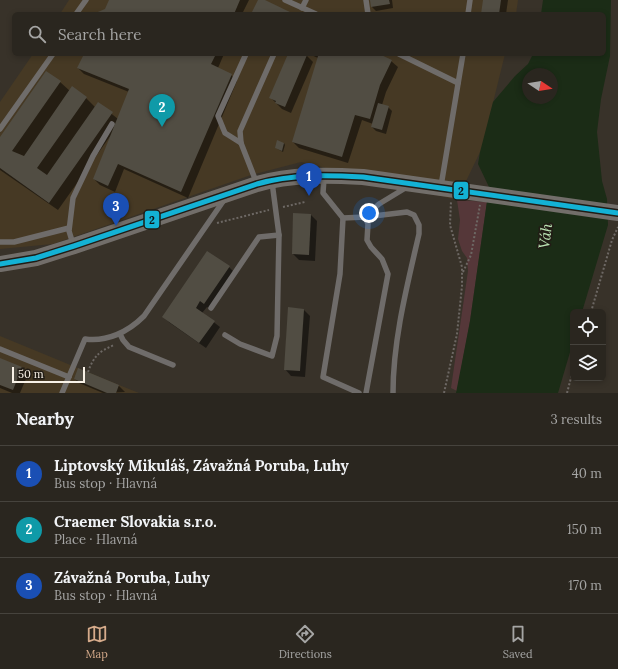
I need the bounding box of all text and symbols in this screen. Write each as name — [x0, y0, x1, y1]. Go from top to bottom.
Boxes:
search box — [12, 12, 606, 56]
icon: search — [26, 23, 48, 45]
text: Search here — [58, 25, 141, 44]
north arrow — [522, 68, 558, 104]
pin: 2 — [149, 94, 175, 127]
pin: 1 — [296, 163, 322, 196]
line badge: 2 — [453, 181, 469, 200]
text: 2 — [458, 184, 464, 198]
pin: 3 — [103, 193, 129, 226]
your location — [359, 203, 379, 223]
line badge: 2 — [144, 210, 160, 229]
text: 2 — [149, 213, 155, 227]
water label: Váh — [534, 222, 556, 250]
map controls — [570, 309, 606, 381]
button: locate — [570, 309, 606, 345]
button: layers — [570, 345, 606, 381]
scale bar — [12, 365, 85, 384]
text: 50 m — [18, 367, 44, 381]
text: Nearby — [16, 408, 74, 430]
text: 3 results — [550, 411, 602, 428]
text: Liptovský Mikuláš, Závažná Poruba, Luhy — [54, 456, 349, 475]
text: 1 — [26, 465, 32, 482]
text: 40 m — [572, 465, 602, 482]
text: Bus stop · Hlavná — [54, 475, 157, 492]
text: Craemer Slovakia s.r.o. — [54, 512, 217, 531]
text: 2 — [26, 521, 32, 538]
text: 150 m — [567, 521, 602, 538]
text: Place · Hlavná — [54, 531, 137, 548]
text: Závažná Poruba, Luhy — [54, 568, 210, 587]
text: 3 — [25, 577, 33, 594]
text: 170 m — [568, 577, 602, 594]
text: Bus stop · Hlavná — [54, 587, 157, 604]
tab: Map — [85, 623, 108, 661]
tab: Directions — [279, 623, 332, 661]
tab: Saved — [503, 623, 533, 661]

